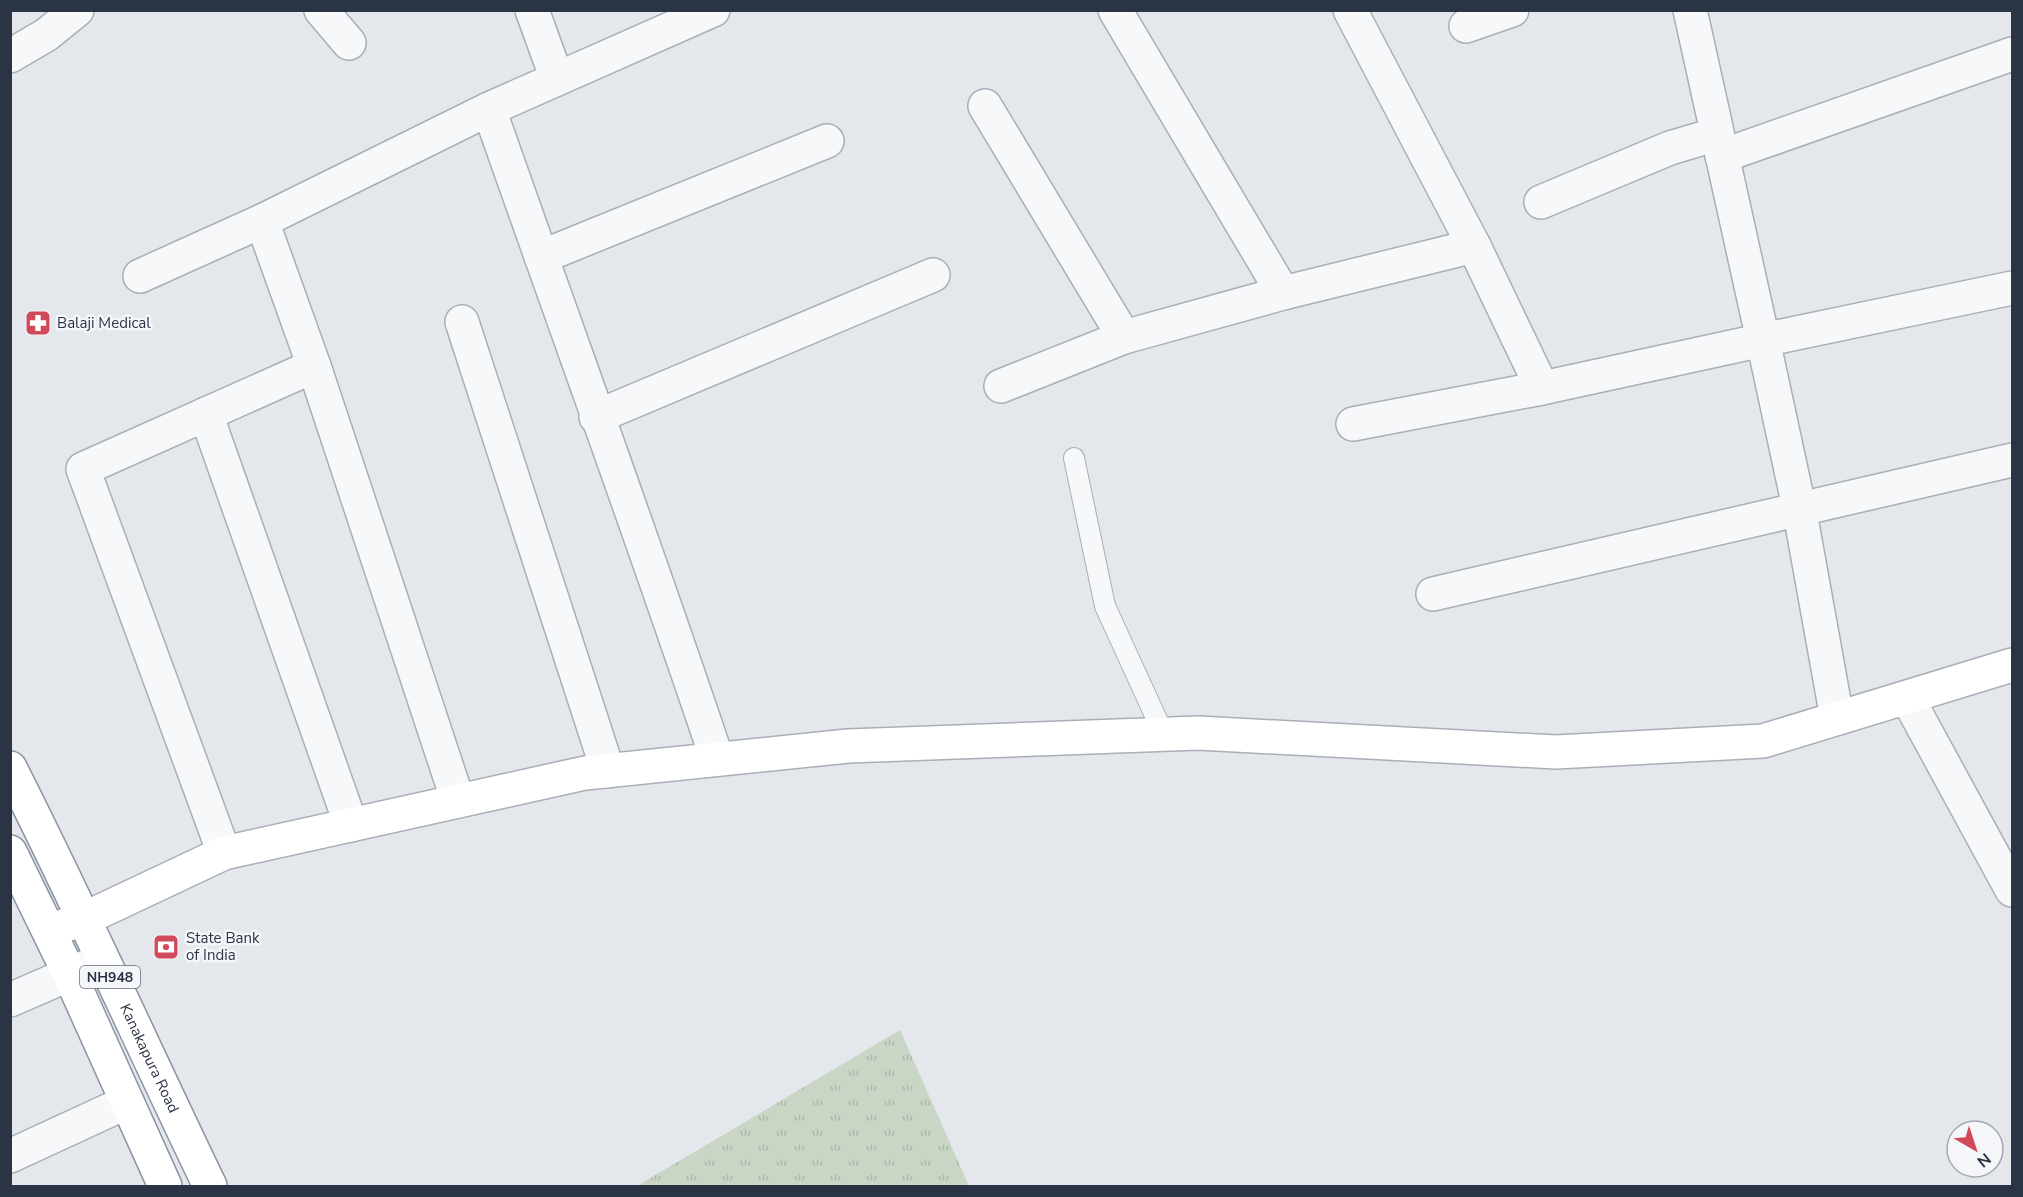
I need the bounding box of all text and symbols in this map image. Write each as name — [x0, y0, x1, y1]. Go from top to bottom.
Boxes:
pharmacy icon: Balaji Medical — [23, 308, 53, 338]
place label: Balaji Medical — [57, 313, 151, 333]
place label: State Bank of India — [186, 928, 260, 965]
bank icon: State Bank of India — [151, 932, 181, 962]
road number: NH948 — [80, 966, 140, 988]
street label: Kanakapura Road — [115, 1000, 184, 1116]
north arrow — [1945, 1119, 2005, 1179]
text: N — [1972, 1148, 1995, 1172]

